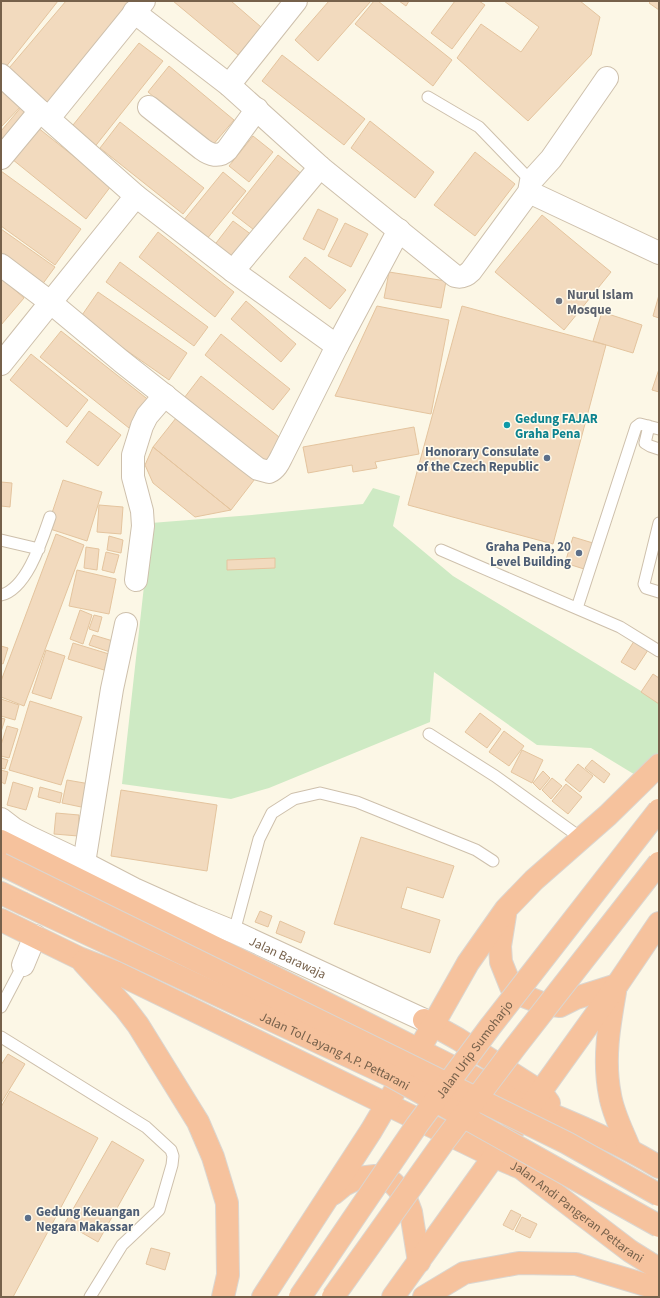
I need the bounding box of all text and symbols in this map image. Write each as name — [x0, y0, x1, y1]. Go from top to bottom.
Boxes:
place label: Nurul Islam Mosque — [567, 286, 633, 319]
marker: Nurul Islam Mosque — [554, 296, 564, 306]
place label: Gedung FAJAR Graha Pena — [515, 410, 598, 443]
marker: Gedung FAJAR Graha Pena — [502, 420, 512, 430]
place label: Honorary Consulate of the Czech Republic — [417, 443, 539, 476]
marker: Honorary Consulate of the Czech Republic — [542, 453, 552, 463]
place label: Graha Pena, 20 Level Building — [485, 538, 571, 571]
marker: Graha Pena, 20 Level Building — [574, 548, 584, 558]
street label: Jalan Barawaja — [246, 932, 329, 984]
street label: Jalan Urip Sumoharjo — [432, 997, 518, 1102]
street label: Jalan Tol Layang A.P. Pettarani — [257, 1008, 413, 1095]
street label: Jalan Andi Pangeran Pettarani — [507, 1156, 647, 1267]
place label: Gedung Keuangan Negara Makassar — [36, 1203, 140, 1236]
marker: Gedung Keuangan Negara Makassar — [23, 1213, 33, 1223]

